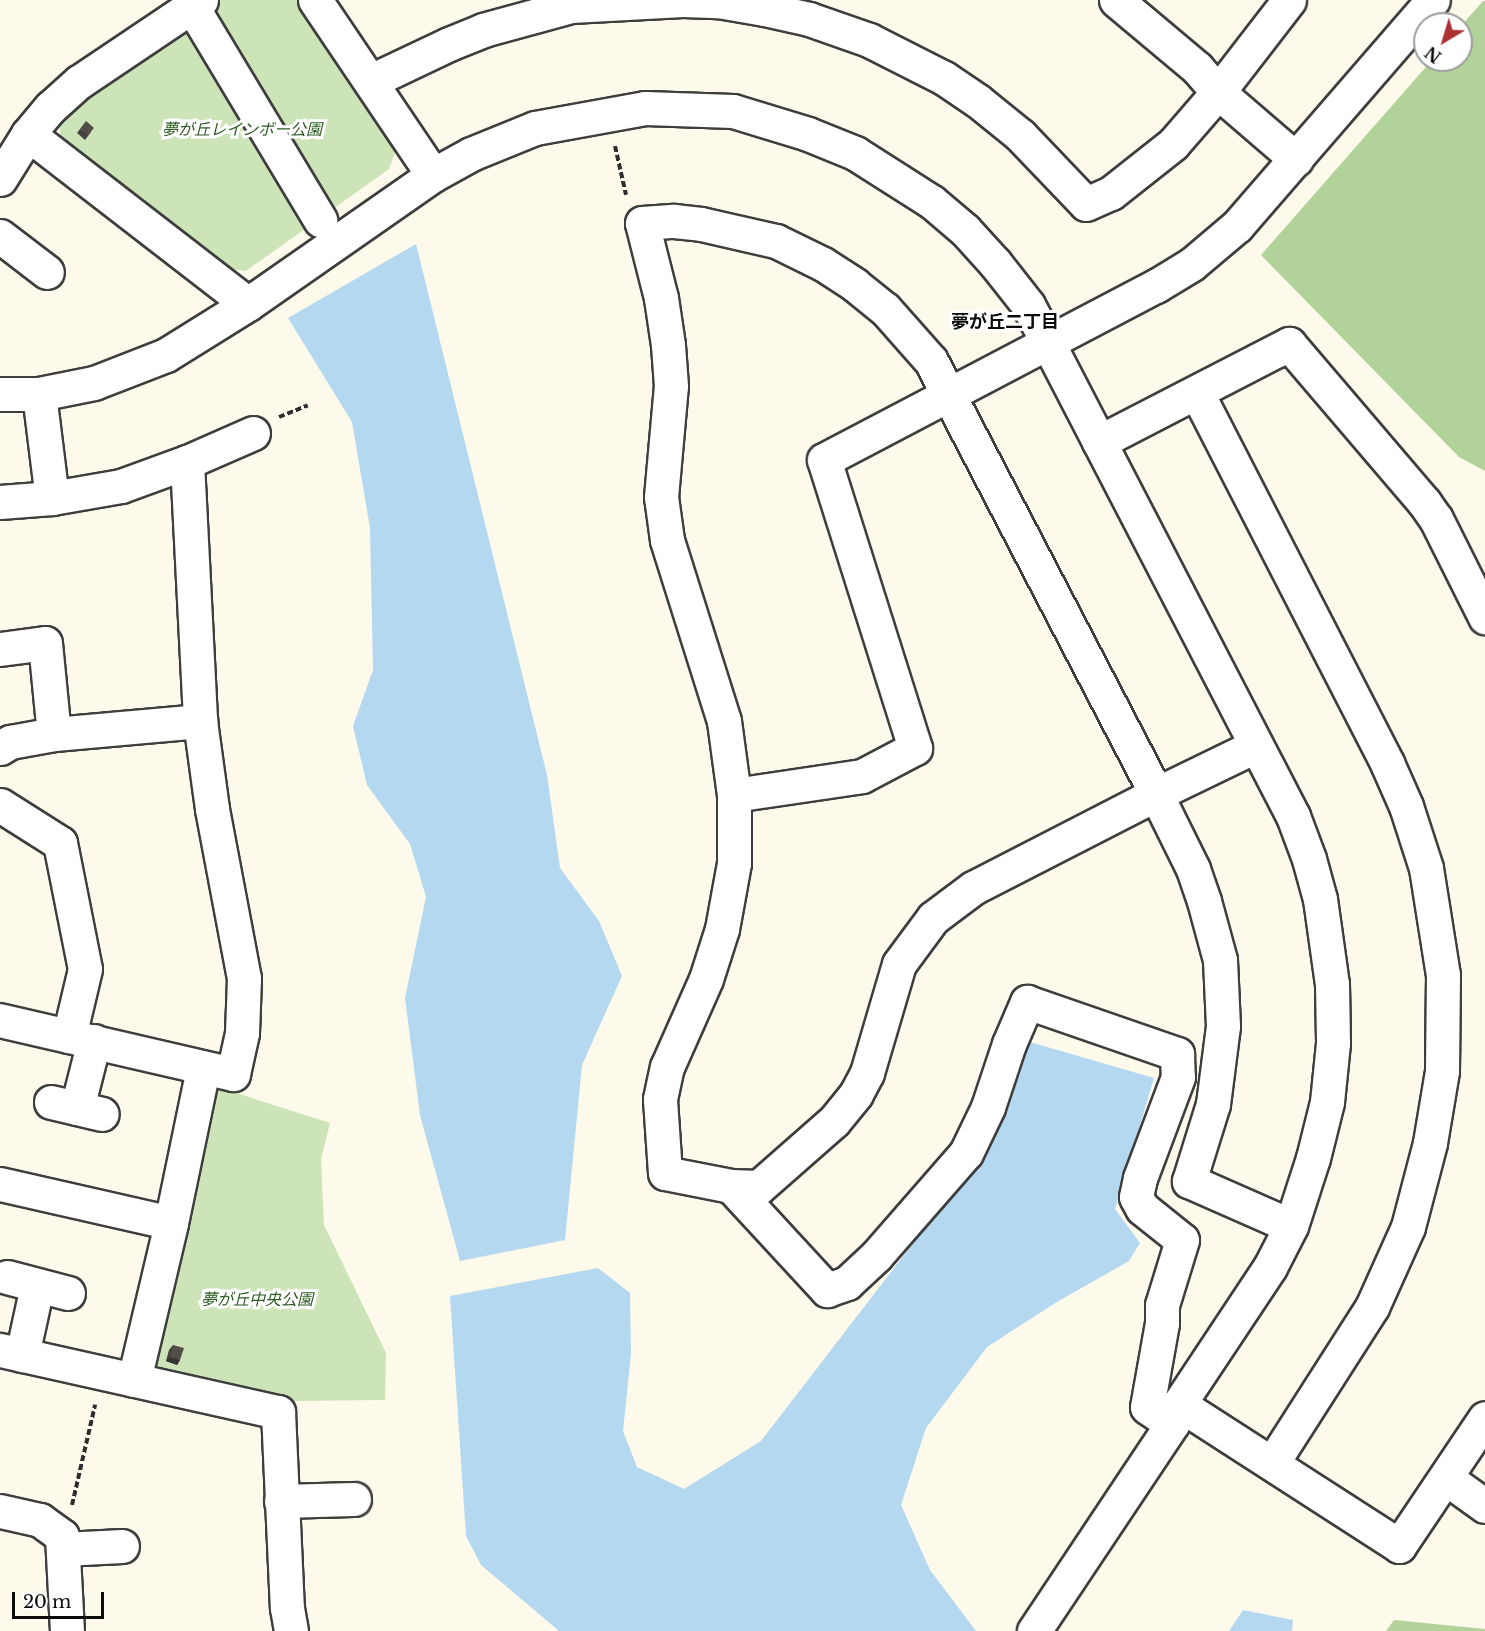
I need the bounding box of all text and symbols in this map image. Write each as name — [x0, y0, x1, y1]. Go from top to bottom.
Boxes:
north arrow — [1413, 12, 1473, 72]
text: N — [1421, 42, 1445, 67]
park label: 夢が丘レインボー公園 — [162, 119, 322, 139]
district label: 夢が丘二丁目 — [951, 311, 1059, 333]
park label: 夢が丘中央公園 — [201, 1289, 313, 1309]
scale bar — [15, 1580, 106, 1618]
text: 20 m — [23, 1591, 71, 1613]

